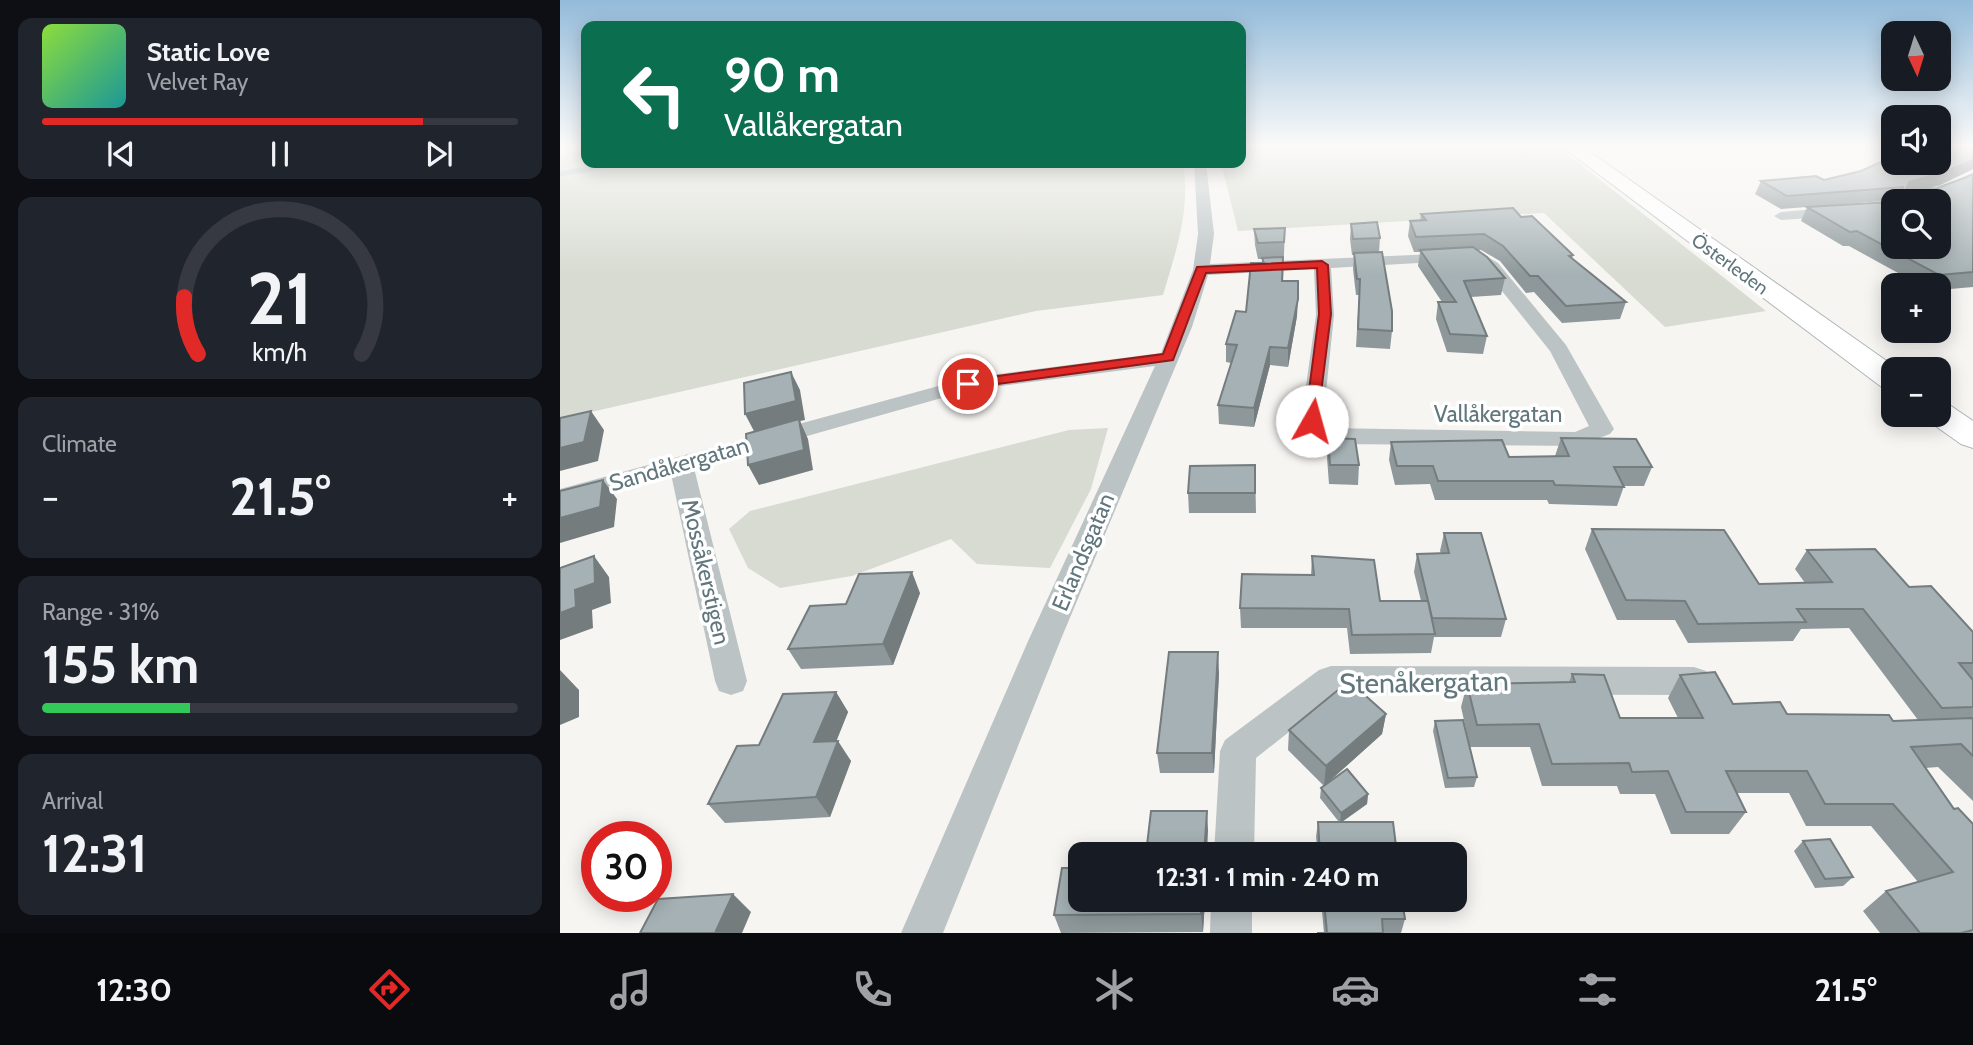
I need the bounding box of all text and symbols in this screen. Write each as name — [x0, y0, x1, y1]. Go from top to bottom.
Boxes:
north arrow — [1881, 21, 1951, 91]
map controls — [1881, 21, 1951, 427]
text: Static Love — [147, 36, 270, 68]
text: 90 m — [724, 45, 840, 104]
icon: left — [609, 49, 700, 140]
text: Velvet Ray — [147, 68, 248, 96]
text: Vallåkergatan — [724, 105, 903, 144]
button: sound — [1881, 105, 1951, 175]
icon: previous — [102, 135, 140, 173]
icon: pause — [261, 135, 299, 173]
icon: next — [420, 135, 458, 173]
button: search — [1881, 189, 1951, 259]
street label: Österleden — [1687, 228, 1773, 300]
text: 21 — [247, 254, 313, 342]
button: + — [1881, 273, 1951, 343]
text: km/h — [253, 337, 307, 367]
pin — [938, 354, 998, 414]
button: − — [1881, 357, 1951, 427]
icon: arrive — [949, 365, 987, 403]
position arrow — [1275, 384, 1349, 458]
street label: Vallåkergatan — [1434, 400, 1562, 428]
text: Climate — [42, 430, 117, 458]
street label: Sandåkergatan — [606, 431, 752, 497]
text: 21.5° — [229, 465, 331, 528]
text: − — [42, 473, 59, 520]
text: + — [501, 473, 518, 520]
street label: Erlandsgatan — [1046, 489, 1120, 615]
street label: Mossåkerstigen — [676, 497, 736, 647]
text: Range · 31% — [42, 598, 159, 626]
text: 155 km — [42, 633, 199, 696]
street label: Stenåkergatan — [1339, 664, 1509, 700]
text: Arrival — [42, 787, 103, 815]
speed limit sign: 30 — [581, 821, 672, 912]
text: 12:31 — [42, 822, 147, 885]
text: 12:31 · 1 min · 240 m — [1156, 861, 1379, 893]
icon: directions — [365, 965, 414, 1014]
icon: music — [606, 965, 655, 1014]
icon: phone — [848, 965, 897, 1014]
icon: climate — [1090, 965, 1139, 1014]
icon: car — [1331, 965, 1380, 1014]
icon: filters — [1573, 965, 1622, 1014]
text: 12:30 — [96, 970, 172, 1009]
text: 21.5° — [1814, 970, 1877, 1009]

